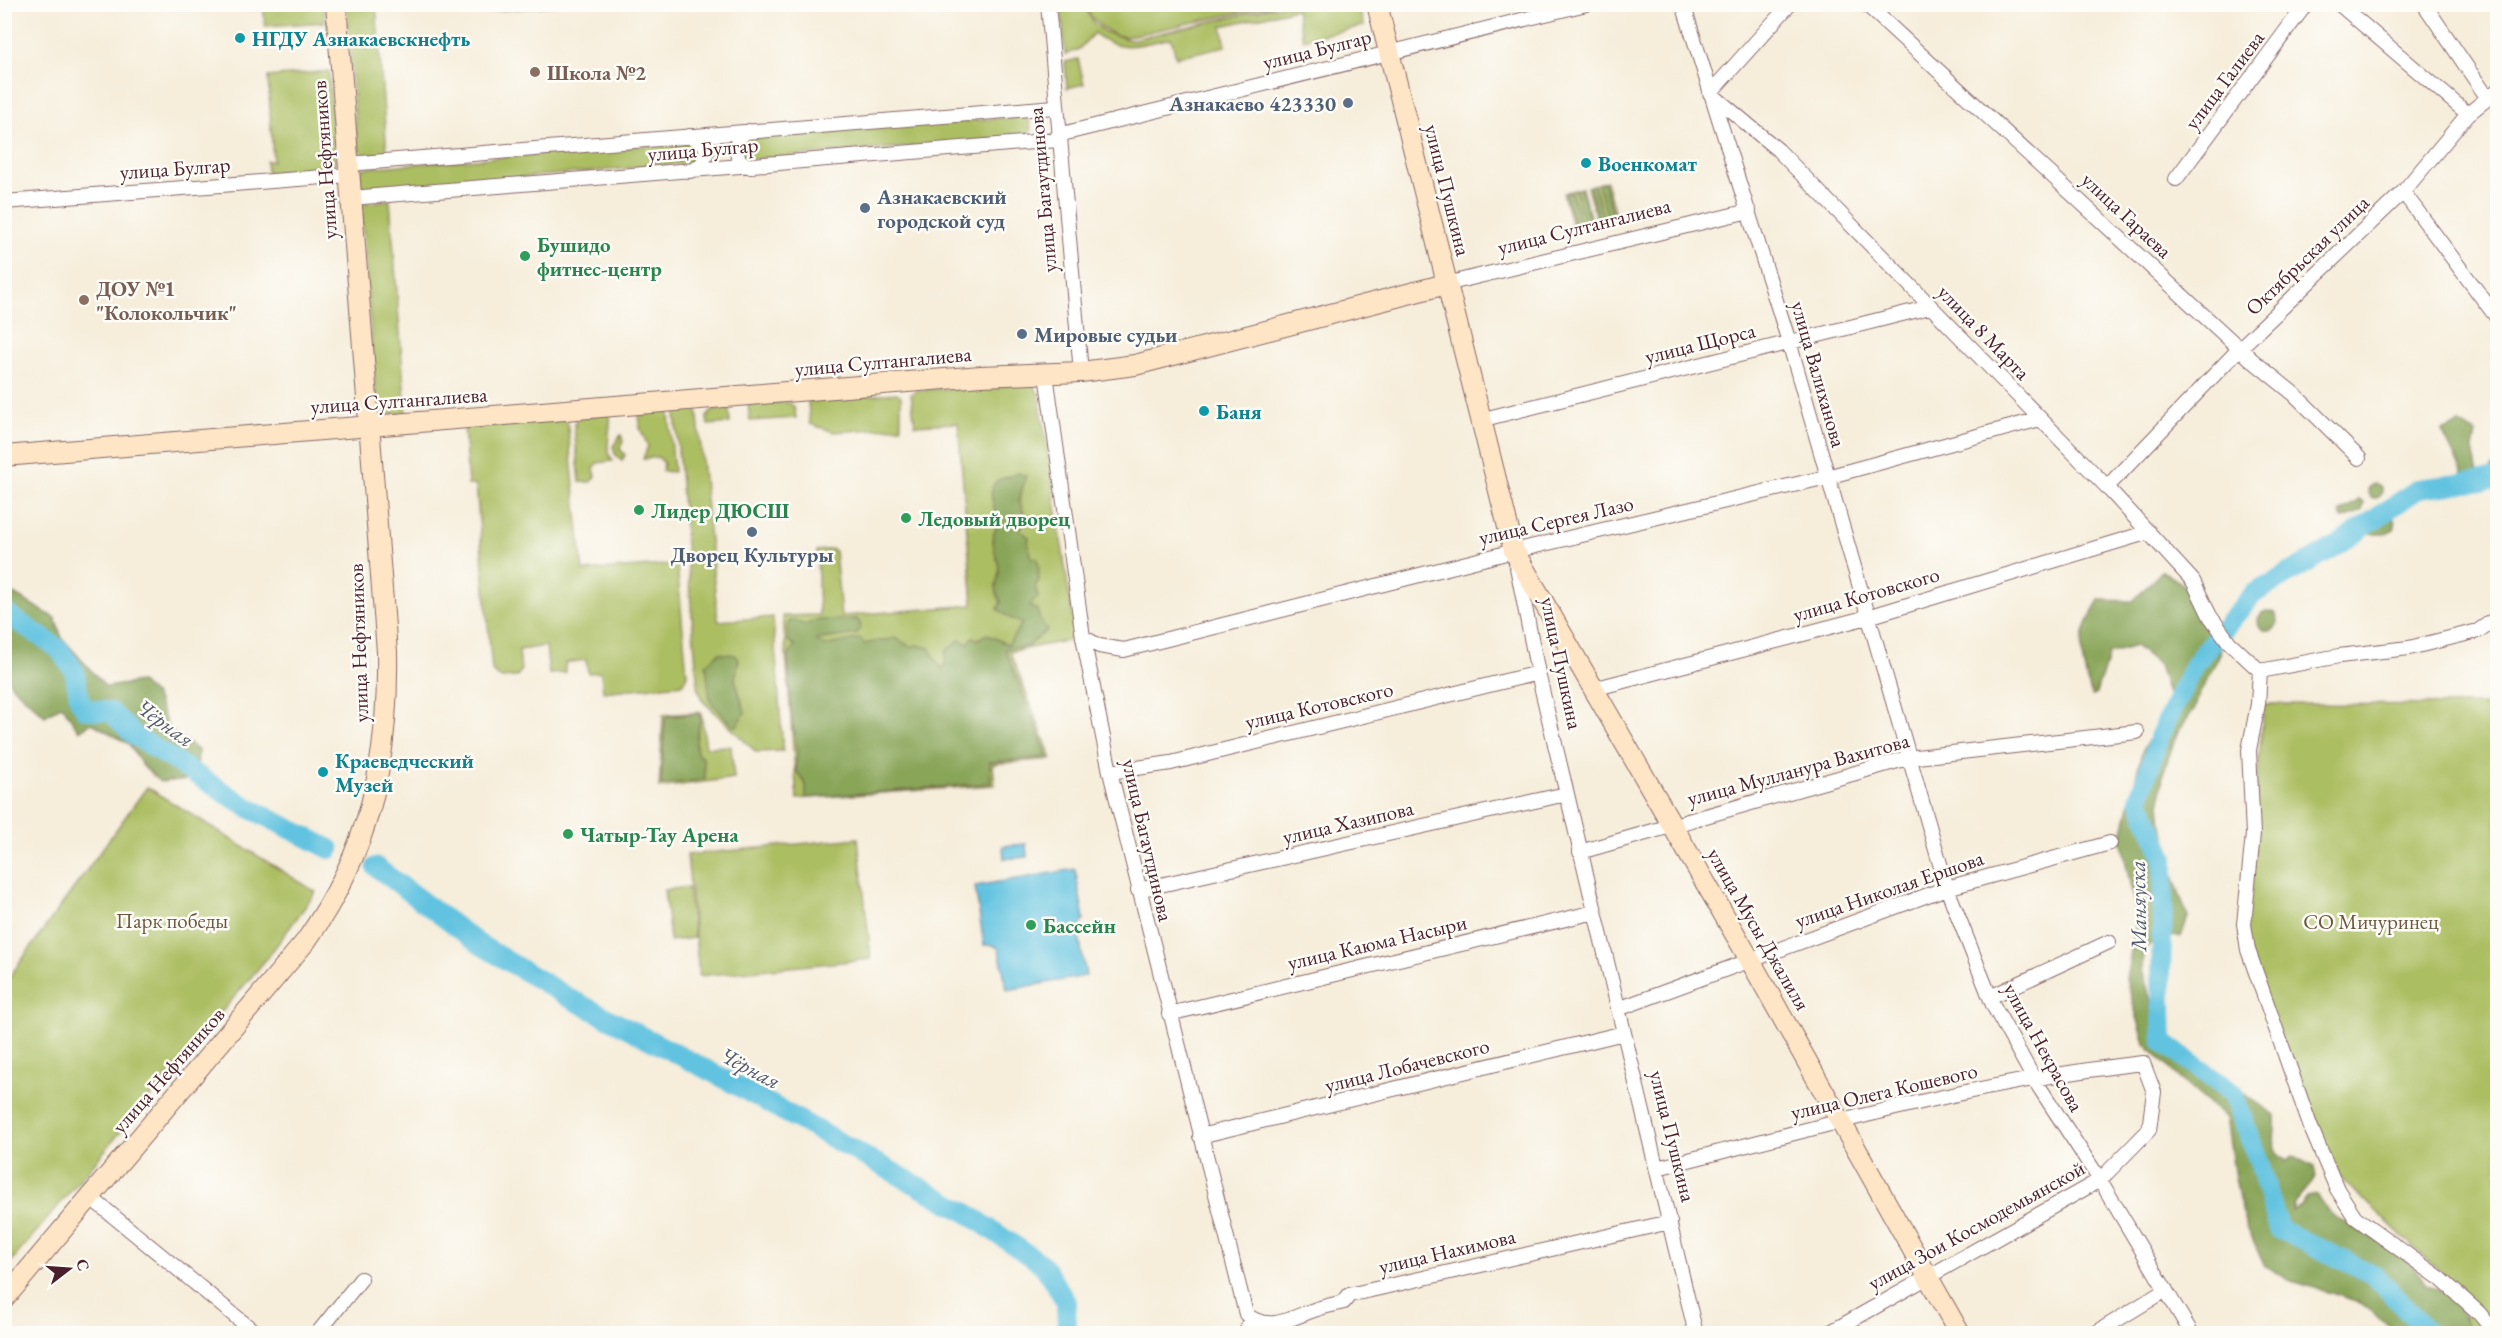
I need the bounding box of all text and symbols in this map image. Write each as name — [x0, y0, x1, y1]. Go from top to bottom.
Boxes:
street label: улица Булгар — [1260, 22, 1374, 76]
place label: НГДУ Азнакаевскнефть — [252, 25, 470, 52]
street label: улица Галиева — [2178, 25, 2270, 135]
marker: НГДУ Азнакаевскнефть — [233, 31, 247, 45]
place label: Школа №2 — [547, 59, 646, 86]
marker: Школа №2 — [528, 65, 542, 79]
street label: улица Нефтяников — [305, 80, 343, 240]
place label: Азнакаево 423330 — [1168, 90, 1336, 117]
marker: Азнакаево 423330 — [1341, 96, 1355, 110]
street label: улица Багаутдинова — [1021, 105, 1063, 274]
street label: улица Пушкина — [1419, 121, 1478, 259]
street label: улица Булгар — [647, 131, 760, 167]
place label: Военкомат — [1598, 150, 1698, 177]
street label: улица Булгар — [119, 151, 231, 185]
marker: Военкомат — [1579, 156, 1593, 170]
street label: улица Гараева — [2076, 166, 2179, 264]
place label: Азнакаевский городской суд — [876, 183, 1007, 234]
street label: Октябрьская улица — [2239, 189, 2375, 321]
street label: улица Султангалиева — [1495, 191, 1674, 261]
marker: Азнакаевский городской суд — [858, 201, 872, 215]
place label: Бушидо фитнес-центр — [537, 231, 662, 282]
marker: Бушидо фитнес-центр — [518, 249, 532, 263]
place label: ДОУ №1 "Колокольчик" — [96, 275, 237, 326]
street label: улица 8 Марта — [1932, 279, 2037, 386]
marker: ДОУ №1 "Колокольчик" — [77, 293, 91, 307]
street label: улица Валиханова — [1785, 298, 1853, 451]
street label: улица Щорса — [1642, 316, 1759, 370]
place label: Мировые судьи — [1034, 321, 1177, 348]
marker: Мировые судьи — [1015, 327, 1029, 341]
street label: улица Султангалиева — [793, 340, 973, 382]
street label: улица Султангалиева — [310, 380, 489, 420]
place label: Баня — [1216, 398, 1262, 425]
marker: Баня — [1197, 404, 1211, 418]
street label: улица Сергея Лазо — [1476, 489, 1636, 551]
place label: Лидер ДЮСШ — [651, 497, 789, 524]
marker: Лидер ДЮСШ — [632, 503, 646, 517]
place label: Ледовый дворец — [918, 505, 1070, 532]
marker: Ледовый дворец — [899, 511, 913, 525]
marker: Дворец Культуры — [745, 525, 759, 539]
place label: Дворец Культуры — [671, 541, 833, 568]
street label: улица Котовского — [1790, 560, 1942, 628]
street label: улица Нефтяников — [342, 563, 374, 723]
street label: улица Пушкина — [1535, 594, 1589, 732]
street label: улица Котовского — [1242, 675, 1396, 735]
water label: Чёрная — [130, 692, 200, 754]
street label: улица Мулланура Вахитова — [1684, 726, 1913, 812]
place label: Краеведческий Музей — [335, 747, 474, 798]
street label: улица Багаутдинова — [1116, 756, 1180, 925]
marker: Краеведческий Музей — [316, 765, 330, 779]
street label: улица Хазипова — [1280, 794, 1417, 850]
place label: Чатыр-Тау Арена — [580, 821, 739, 848]
marker: Чатыр-Тау Арена — [561, 827, 575, 841]
street label: улица Мусы Джалиля — [1701, 843, 1817, 1015]
street label: улица Николая Ершова — [1791, 844, 1988, 934]
water label: Маняуска — [2123, 860, 2153, 954]
park label: Парк победы — [116, 907, 228, 934]
street label: улица Каюма Насыри — [1285, 908, 1469, 976]
park label: СО Мичуринец — [2303, 908, 2439, 935]
place label: Бассейн — [1043, 912, 1116, 939]
marker: Бассейн — [1024, 918, 1038, 932]
street label: улица Некрасова — [1997, 978, 2091, 1117]
street label: улица Нефтяников — [106, 1001, 230, 1139]
street label: улица Лобачевского — [1322, 1032, 1492, 1098]
water label: Чёрная — [715, 1040, 785, 1096]
street label: улица Олега Кошевого — [1788, 1056, 1980, 1126]
street label: улица Пушкина — [1644, 1067, 1703, 1205]
street label: улица Зои Космодемьянской — [1863, 1154, 2089, 1296]
street label: улица Нахимова — [1376, 1222, 1519, 1280]
north arrow — [39, 1239, 99, 1299]
text: С — [71, 1256, 95, 1273]

